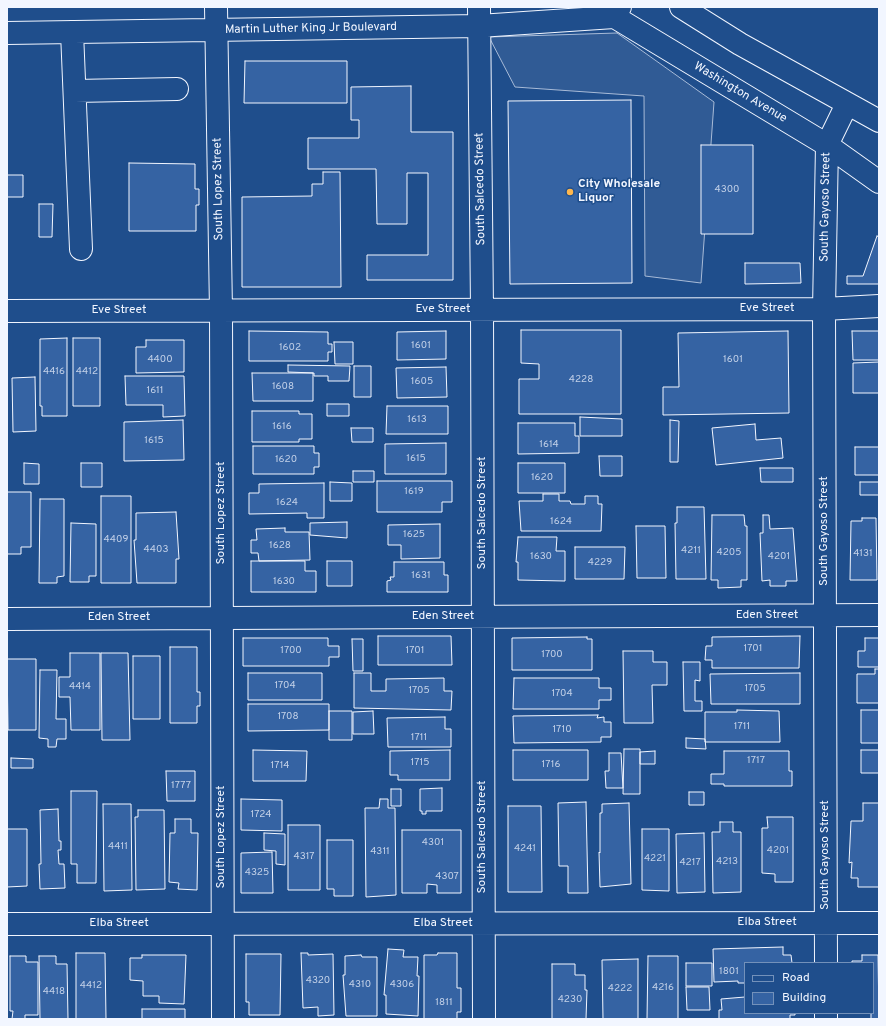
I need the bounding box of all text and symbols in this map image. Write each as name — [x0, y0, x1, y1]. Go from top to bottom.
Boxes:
street label: Martin Luther King Jr Boulevard — [225, 20, 397, 38]
street label: Washington Avenue — [691, 60, 789, 126]
street label: South Salcedo Street — [473, 132, 489, 246]
street label: South Lopez Street — [211, 137, 227, 241]
street label: South Gayoso Street — [818, 152, 834, 262]
place label: City Wholesale Liquor — [578, 178, 660, 206]
house number: 4300 — [715, 184, 739, 196]
marker: City Wholesale Liquor — [565, 187, 575, 197]
street label: Eve Street — [740, 302, 794, 316]
street label: Eve Street — [416, 303, 470, 317]
street label: Eve Street — [92, 304, 146, 318]
house number: 1601 — [411, 340, 431, 352]
house number: 1602 — [279, 342, 301, 354]
house number: 4400 — [147, 354, 173, 366]
house number: 1601 — [723, 354, 743, 366]
house number: 4416 — [43, 366, 65, 378]
house number: 4412 — [76, 366, 98, 378]
house number: 4228 — [569, 374, 593, 386]
house number: 1605 — [411, 376, 433, 388]
house number: 1608 — [272, 381, 294, 393]
house number: 1611 — [146, 385, 164, 397]
house number: 1613 — [407, 414, 427, 426]
house number: 1616 — [272, 421, 292, 433]
house number: 1615 — [144, 435, 164, 447]
house number: 1614 — [539, 439, 559, 451]
house number: 1615 — [406, 453, 426, 465]
house number: 1620 — [275, 454, 297, 466]
street label: South Salcedo Street — [476, 456, 490, 570]
street label: South Lopez Street — [215, 462, 229, 564]
house number: 1620 — [531, 472, 553, 484]
street label: South Gayoso Street — [818, 476, 832, 586]
house number: 1619 — [404, 486, 424, 498]
house number: 1624 — [276, 497, 298, 509]
house number: 1624 — [550, 516, 572, 528]
house number: 1625 — [403, 529, 425, 541]
house number: 4409 — [104, 534, 128, 546]
house number: 1628 — [269, 540, 291, 552]
house number: 4403 — [144, 544, 168, 556]
house number: 4211 — [681, 545, 701, 557]
house number: 4205 — [717, 547, 741, 559]
house number: 4131 — [853, 548, 873, 560]
house number: 1630 — [530, 551, 552, 563]
house number: 4201 — [768, 551, 790, 563]
house number: 4229 — [588, 557, 612, 569]
house number: 1631 — [411, 570, 431, 582]
house number: 1630 — [273, 576, 295, 588]
street label: Eden Street — [736, 609, 798, 623]
street label: Eden Street — [412, 610, 474, 624]
street label: Eden Street — [88, 611, 150, 625]
house number: 1701 — [744, 643, 762, 655]
house number: 1700 — [280, 645, 302, 657]
house number: 1701 — [406, 645, 424, 657]
house number: 1700 — [541, 649, 563, 661]
house number: 1704 — [274, 680, 296, 692]
house number: 4414 — [69, 681, 91, 693]
house number: 1705 — [744, 683, 766, 695]
house number: 1705 — [408, 685, 430, 697]
house number: 1704 — [551, 688, 573, 700]
house number: 1708 — [277, 711, 299, 723]
house number: 1711 — [734, 721, 750, 733]
house number: 1710 — [552, 724, 572, 736]
house number: 1711 — [411, 732, 427, 744]
house number: 1717 — [747, 755, 765, 767]
house number: 1715 — [410, 757, 430, 769]
house number: 1716 — [542, 759, 560, 771]
house number: 1714 — [271, 760, 289, 772]
house number: 1777 — [171, 780, 191, 792]
street label: South Salcedo Street — [476, 780, 490, 894]
street label: South Lopez Street — [215, 786, 229, 888]
street label: South Gayoso Street — [819, 800, 833, 910]
house number: 1724 — [251, 809, 271, 821]
house number: 4301 — [422, 837, 444, 849]
house number: 4411 — [108, 841, 128, 853]
house number: 4241 — [514, 843, 536, 855]
house number: 4201 — [767, 845, 789, 857]
house number: 4311 — [370, 846, 390, 858]
house number: 4317 — [293, 851, 315, 863]
house number: 4221 — [644, 853, 666, 865]
house number: 4213 — [716, 856, 738, 868]
house number: 4217 — [679, 857, 701, 869]
house number: 4325 — [245, 867, 269, 879]
house number: 4307 — [435, 871, 459, 883]
street label: Elba Street — [737, 916, 797, 930]
street label: Elba Street — [89, 917, 149, 931]
street label: Elba Street — [413, 917, 473, 931]
legend — [744, 962, 874, 1014]
house number: 1801 — [719, 966, 739, 978]
text: Road — [782, 970, 810, 986]
house number: 4320 — [306, 975, 330, 987]
house number: 4310 — [349, 979, 371, 991]
house number: 4306 — [390, 979, 414, 991]
house number: 4412 — [80, 980, 102, 992]
house number: 4216 — [652, 982, 674, 994]
house number: 4222 — [608, 983, 632, 995]
house number: 4418 — [43, 986, 65, 998]
text: Building — [782, 990, 826, 1006]
house number: 4230 — [558, 994, 582, 1006]
house number: 1811 — [435, 997, 453, 1009]

